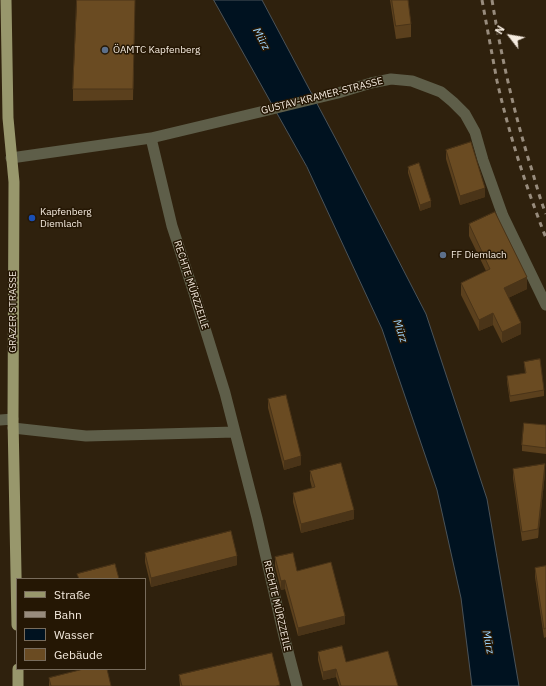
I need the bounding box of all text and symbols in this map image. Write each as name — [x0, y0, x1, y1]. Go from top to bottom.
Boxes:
north arrow — [490, 16, 530, 56]
text: N — [492, 23, 508, 37]
water label: Mürz — [250, 25, 272, 53]
place label: ÖAMTC Kapfenberg — [113, 44, 200, 56]
marker: ÖAMTC Kapfenberg — [100, 45, 110, 55]
street label: GUSTAV-KRAMER-STRASSE — [260, 75, 384, 117]
place label: Kapfenberg Diemlach — [40, 206, 92, 230]
marker: Kapfenberg Diemlach — [27, 213, 37, 223]
street label: RECHTE MÜRZZEILE — [171, 239, 211, 331]
place label: FF Diemlach — [451, 249, 507, 261]
marker: FF Diemlach — [438, 250, 448, 260]
street label: GRAZER STRASSE — [7, 271, 19, 353]
water label: Mürz — [390, 318, 410, 344]
street label: RECHTE MÜRZZEILE — [261, 559, 293, 653]
legend — [16, 578, 146, 670]
text: Straße — [54, 587, 90, 602]
text: Bahn — [54, 607, 82, 622]
text: Wasser — [54, 627, 94, 642]
water label: Mürz — [479, 629, 497, 655]
text: Gebäude — [54, 647, 103, 662]

